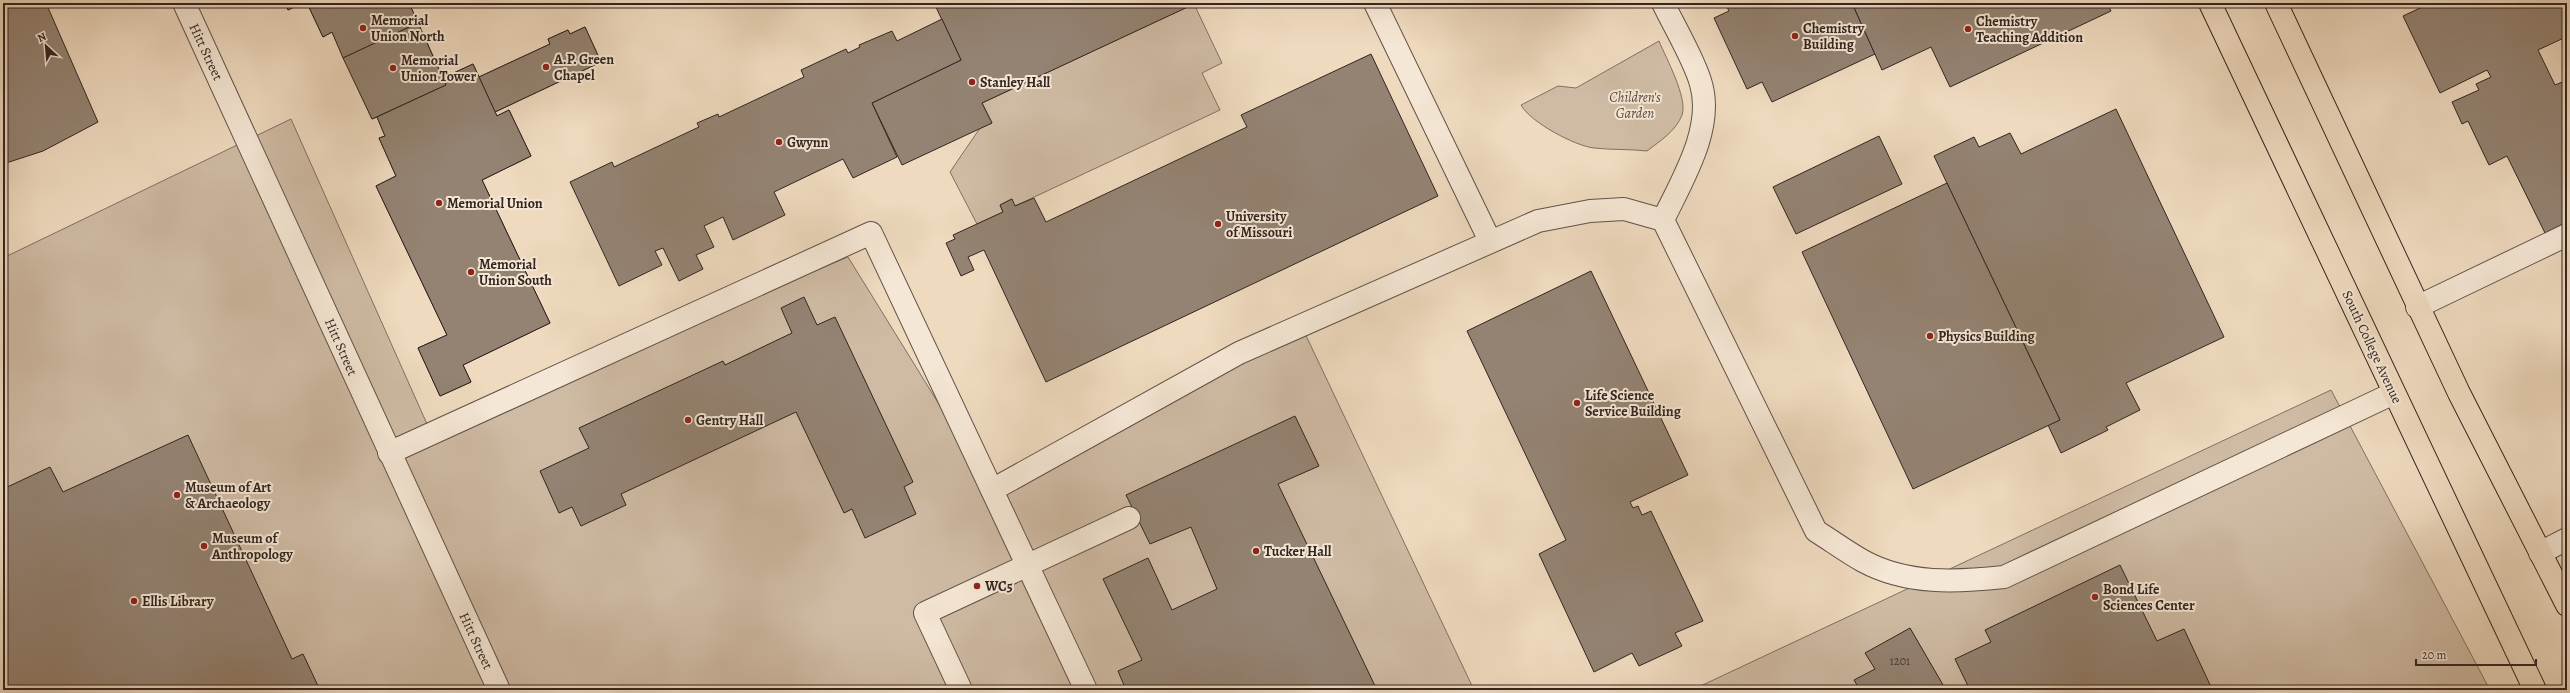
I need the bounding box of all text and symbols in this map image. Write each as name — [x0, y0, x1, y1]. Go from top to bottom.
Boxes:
place label: Memorial Union North — [371, 11, 445, 46]
place label: Chemistry Teaching Addition — [1976, 12, 2083, 47]
place label: Chemistry Building — [1803, 19, 1865, 54]
street label: Hitt Street — [185, 20, 228, 84]
marker: Memorial Union North — [358, 23, 368, 33]
marker: Chemistry Teaching Addition — [1963, 24, 1973, 34]
north arrow — [26, 26, 66, 66]
text: N — [35, 29, 49, 46]
marker: Chemistry Building — [1790, 31, 1800, 41]
place label: A.P. Green Chapel — [553, 50, 614, 85]
place label: Memorial Union Tower — [401, 51, 476, 86]
marker: A.P. Green Chapel — [541, 62, 551, 72]
marker: Memorial Union Tower — [388, 63, 398, 73]
place label: Stanley Hall — [980, 73, 1051, 92]
marker: Stanley Hall — [967, 77, 977, 87]
park label: Children's Garden — [1609, 88, 1661, 123]
place label: Gwynn — [787, 133, 829, 152]
marker: Gwynn — [774, 137, 784, 147]
place label: Memorial Union — [447, 194, 543, 213]
marker: Memorial Union — [434, 198, 444, 208]
place label: University of Missouri — [1226, 207, 1292, 242]
marker: University of Missouri — [1213, 219, 1223, 229]
place label: Memorial Union South — [479, 255, 552, 290]
marker: Memorial Union South — [466, 267, 476, 277]
street label: South College Avenue — [2337, 287, 2407, 407]
street label: Hitt Street — [320, 315, 362, 379]
place label: Physics Building — [1938, 327, 2036, 346]
marker: Physics Building — [1925, 331, 1935, 341]
place label: Life Science Service Building — [1585, 386, 1682, 421]
marker: Life Science Service Building — [1572, 398, 1582, 408]
place label: Gentry Hall — [696, 411, 763, 430]
marker: Gentry Hall — [683, 415, 693, 425]
place label: Museum of Art & Archaeology — [185, 478, 272, 513]
marker: Museum of Art & Archaeology — [172, 490, 182, 500]
place label: Museum of Anthropology — [211, 529, 293, 564]
marker: Museum of Anthropology — [199, 541, 209, 551]
place label: Tucker Hall — [1264, 542, 1332, 561]
marker: Tucker Hall — [1251, 546, 1261, 556]
place label: WC5 — [984, 577, 1013, 596]
place label: Bond Life Sciences Center — [2103, 580, 2195, 615]
marker: WC5 — [972, 581, 982, 591]
place label: Ellis Library — [142, 592, 214, 611]
marker: Bond Life Sciences Center — [2090, 592, 2100, 602]
marker: Ellis Library — [129, 596, 139, 606]
street label: Hitt Street — [455, 609, 498, 673]
scale bar — [2416, 641, 2536, 667]
text: 20 m — [2422, 647, 2446, 663]
house number: 1201 — [1890, 653, 1910, 669]

